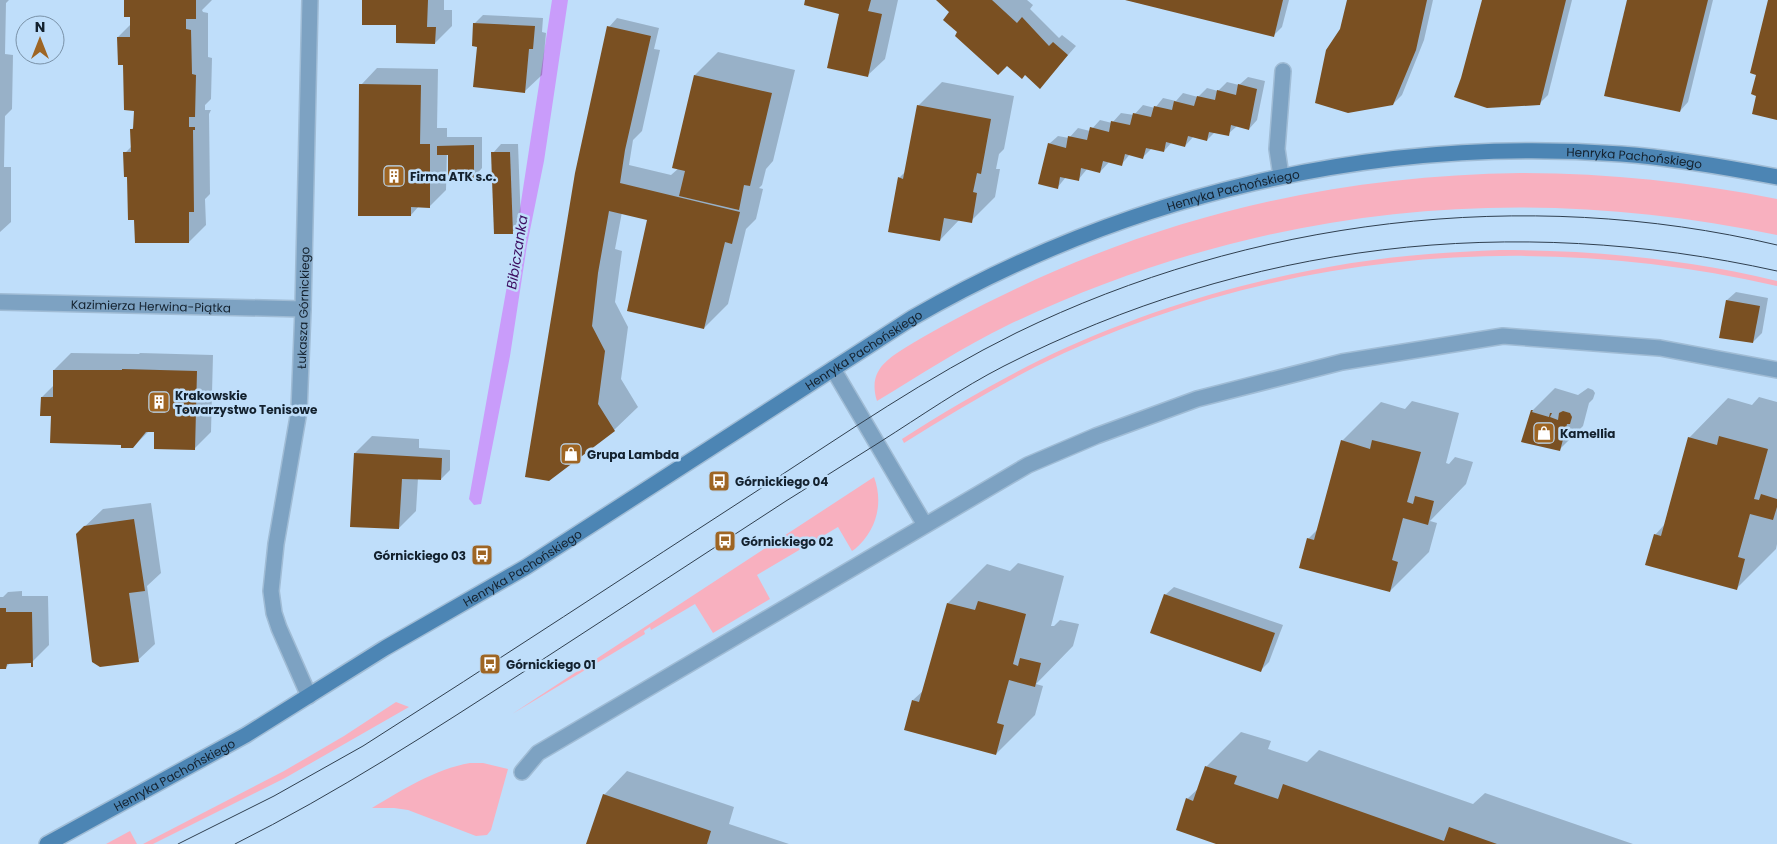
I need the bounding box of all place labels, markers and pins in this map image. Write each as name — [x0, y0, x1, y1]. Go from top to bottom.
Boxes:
building icon: Firma ATK s.c. — [382, 164, 406, 188]
place label: Firma ATK s.c. — [410, 168, 496, 185]
place label: Krakowskie Towarzystwo Tenisowe — [175, 387, 318, 418]
building icon: Krakowskie Towarzystwo Tenisowe — [147, 390, 171, 414]
shop icon: Kamellia — [1532, 421, 1556, 445]
place label: Kamellia — [1560, 425, 1615, 442]
shop icon: Grupa Lambda — [559, 442, 583, 466]
place label: Grupa Lambda — [587, 446, 679, 463]
bus stop icon: Górnickiego 04 — [707, 469, 731, 493]
place label: Górnickiego 04 — [735, 473, 828, 490]
bus stop icon: Górnickiego 02 — [713, 529, 737, 553]
place label: Górnickiego 02 — [741, 533, 833, 550]
bus stop icon: Górnickiego 03 — [470, 543, 494, 567]
place label: Górnickiego 03 — [373, 547, 466, 564]
bus stop icon: Górnickiego 01 — [478, 652, 502, 676]
place label: Górnickiego 01 — [506, 656, 596, 673]

